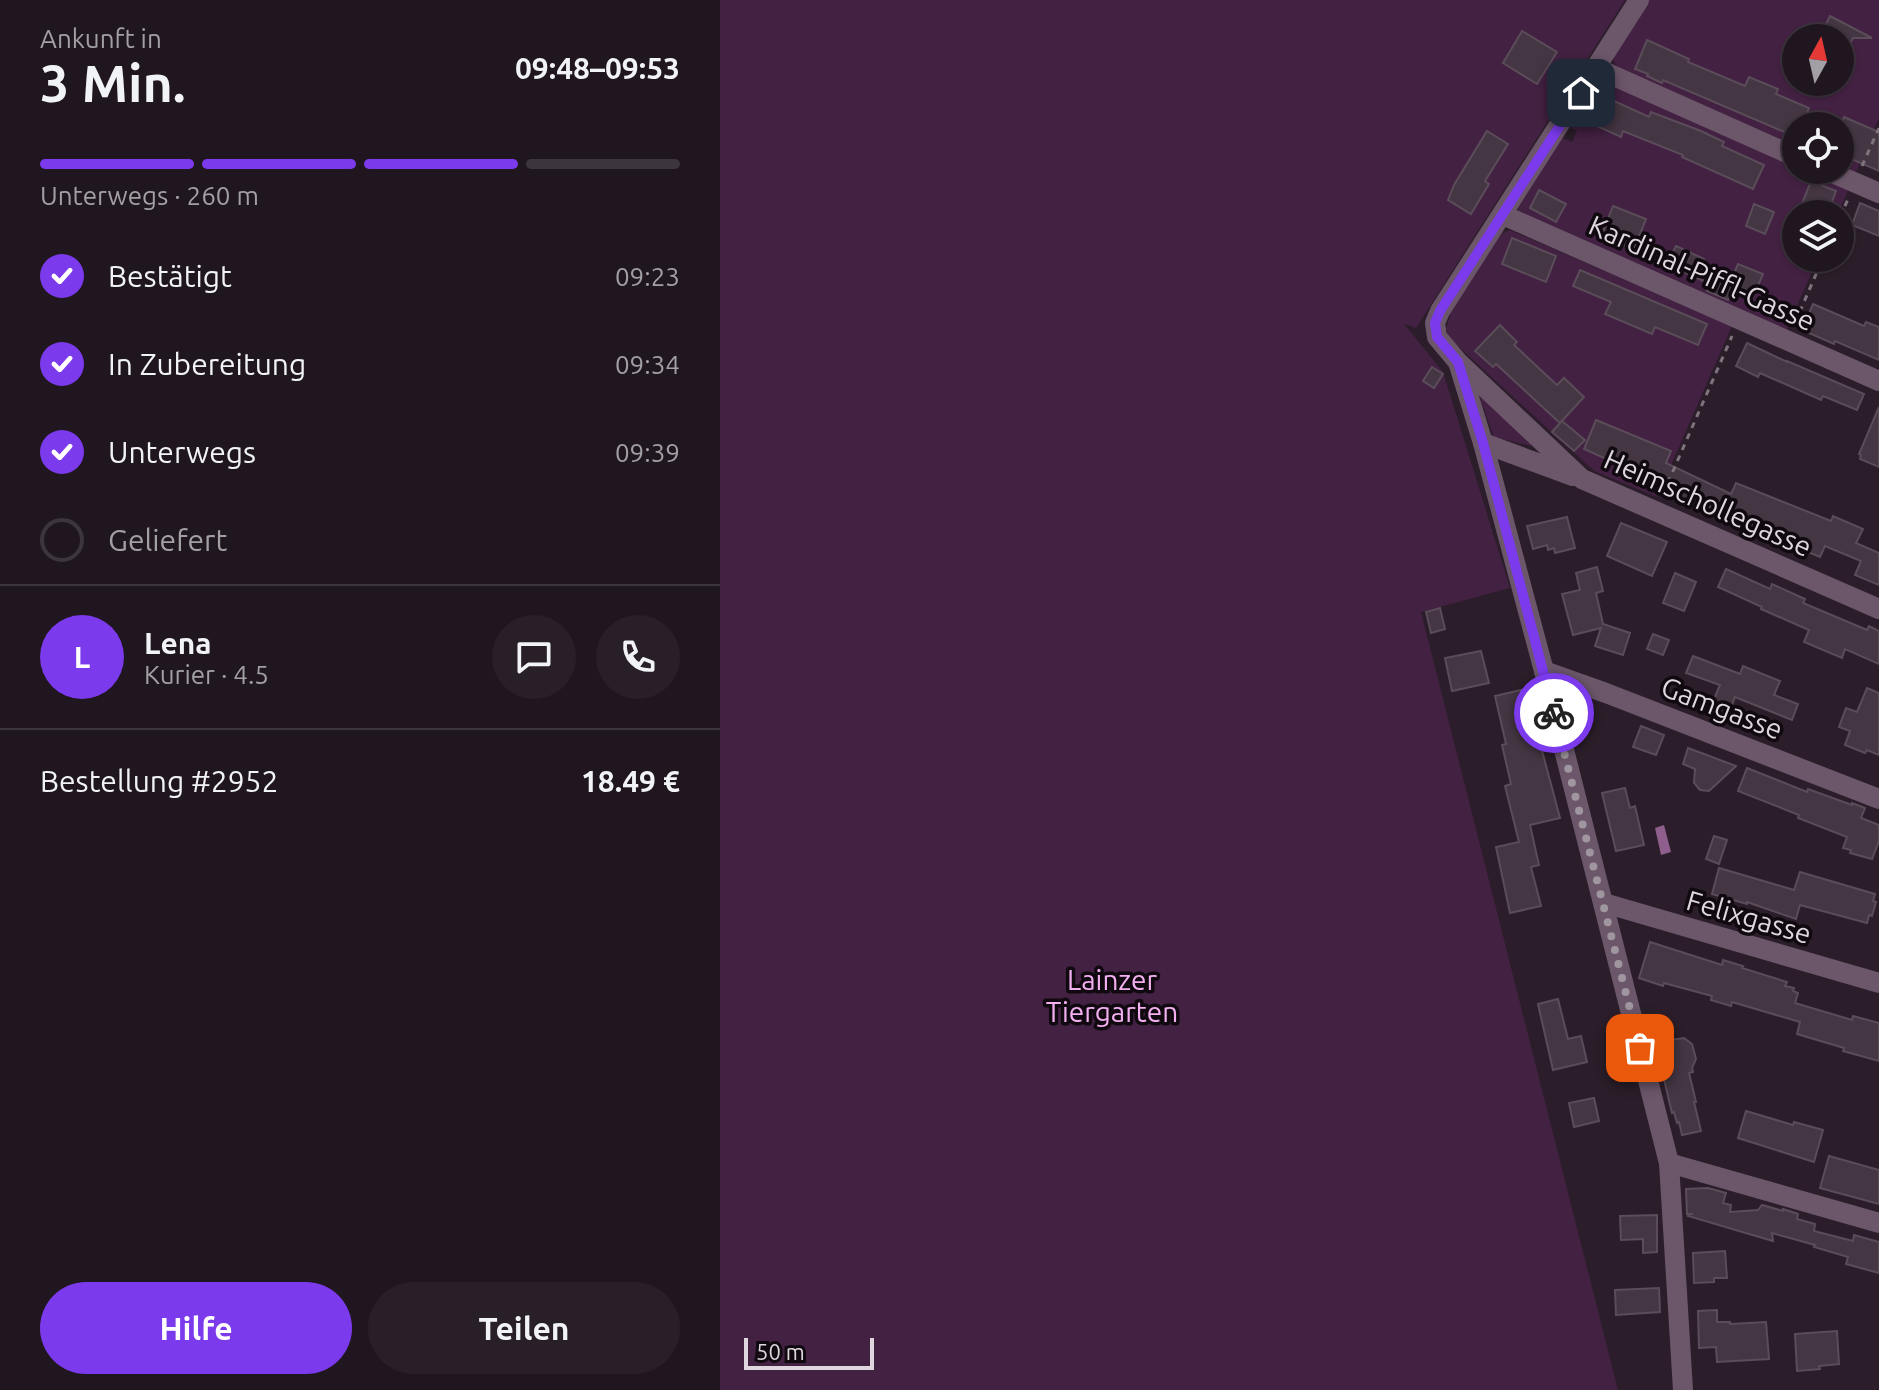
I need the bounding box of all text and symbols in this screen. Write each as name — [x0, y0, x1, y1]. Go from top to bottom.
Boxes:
text: Ankunft in — [40, 24, 162, 53]
north arrow — [1782, 24, 1854, 96]
map controls — [1782, 24, 1854, 272]
text: 09:48–09:53 — [515, 51, 680, 85]
text: 3 Min. — [40, 54, 186, 112]
pin — [1547, 59, 1615, 127]
icon: home — [1559, 71, 1603, 115]
button: locate — [1782, 112, 1854, 184]
text: Unterwegs · 260 m — [40, 181, 259, 210]
button: layers — [1782, 200, 1854, 272]
street label: Kardinal-Piffl-Gasse — [1584, 209, 1820, 336]
icon: check — [40, 254, 84, 298]
text: Bestätigt — [108, 259, 232, 293]
text: 09:23 — [615, 262, 680, 291]
icon: check — [40, 342, 84, 386]
text: In Zubereitung — [108, 347, 306, 381]
text: 09:34 — [615, 350, 680, 379]
icon: check — [40, 430, 84, 474]
text: Unterwegs — [108, 435, 256, 469]
text: 09:39 — [615, 438, 680, 467]
street label: Heimschollegasse — [1600, 443, 1817, 562]
text: Geliefert — [108, 523, 227, 557]
button: chat — [492, 615, 576, 699]
button: phone — [596, 615, 680, 699]
text: Lena — [144, 626, 212, 660]
text: L — [74, 640, 90, 674]
text: Kurier · 4.5 — [144, 660, 269, 689]
street label: Gamgasse — [1657, 670, 1787, 745]
courier — [1514, 673, 1594, 753]
icon: bike — [1532, 691, 1576, 735]
text: Bestellung #2952 — [40, 764, 278, 798]
text: 18.49 € — [581, 764, 680, 798]
street label: Felixgasse — [1683, 884, 1815, 949]
park label: Lainzer Tiergarten — [1046, 964, 1178, 1027]
pin — [1606, 1014, 1674, 1082]
icon: bag — [1618, 1026, 1662, 1070]
button: Hilfe — [40, 1282, 352, 1374]
button: Teilen — [368, 1282, 680, 1374]
scale bar — [744, 1334, 874, 1370]
text: 50 m — [756, 1339, 805, 1364]

